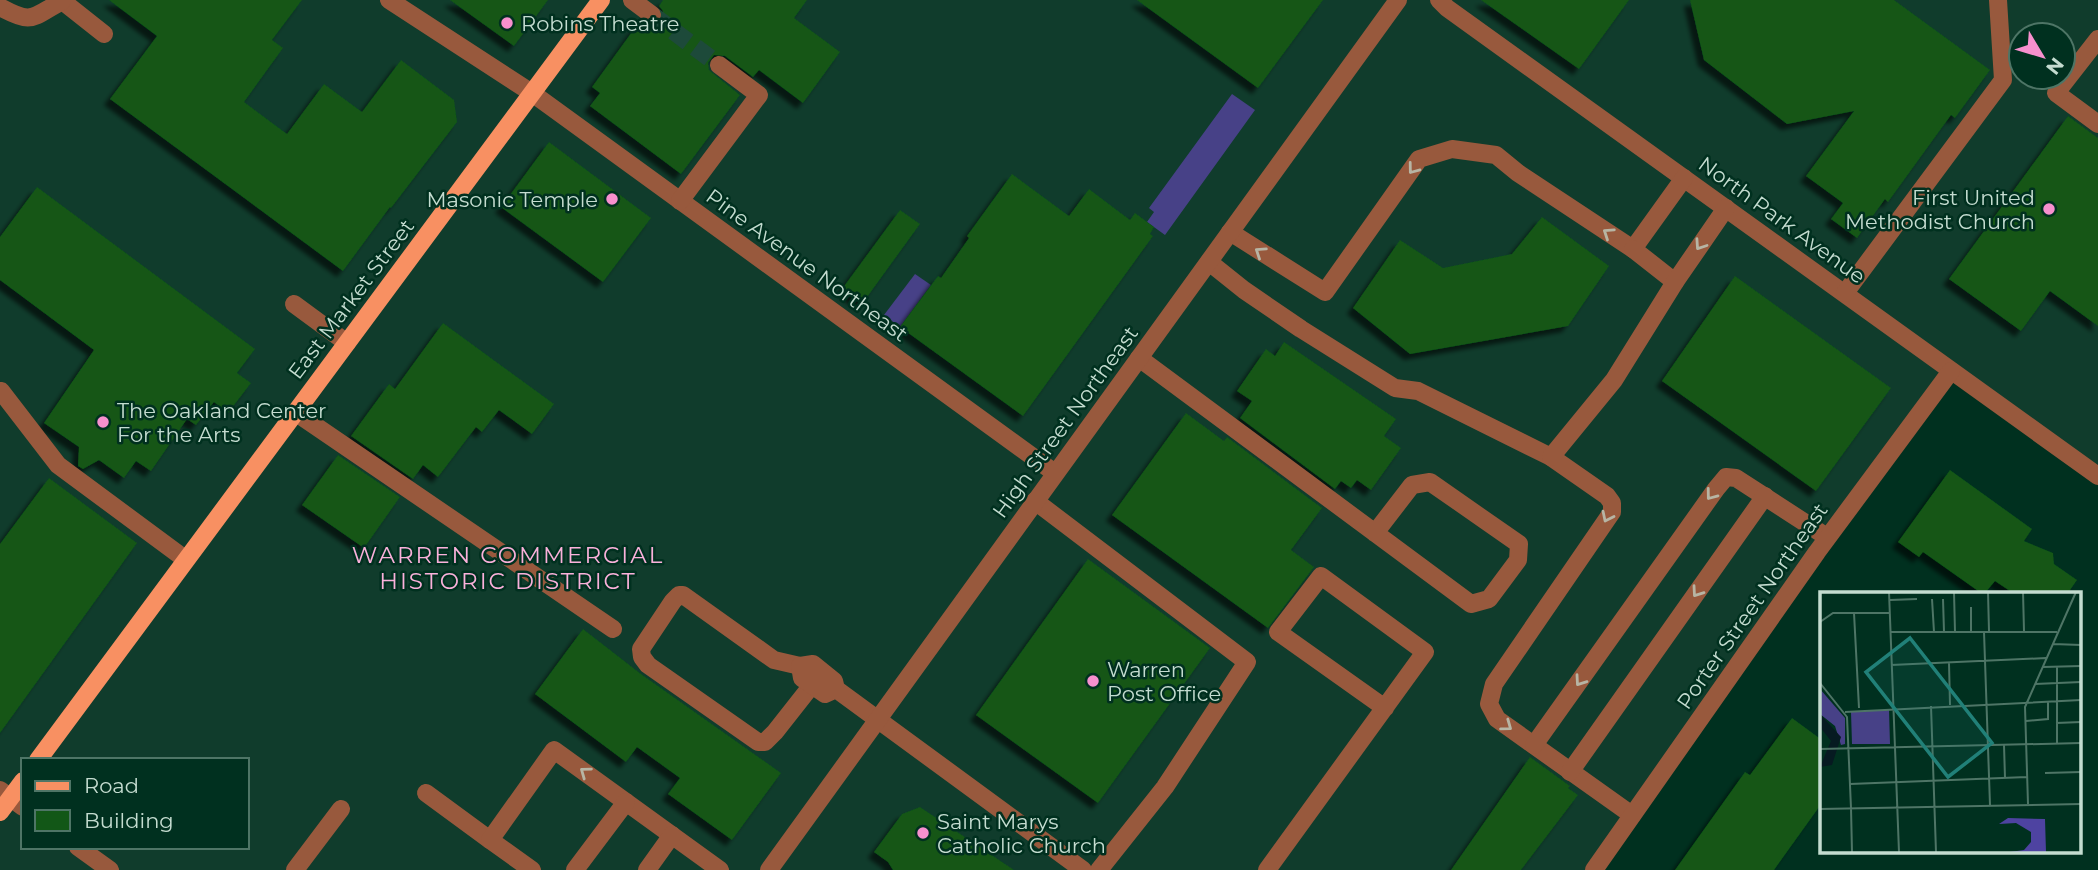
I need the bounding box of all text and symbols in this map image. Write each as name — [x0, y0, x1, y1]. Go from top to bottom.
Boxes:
place label: Robins Theatre — [521, 11, 680, 36]
marker: Robins Theatre — [499, 15, 515, 31]
north arrow — [2007, 21, 2077, 91]
text: N — [2041, 53, 2069, 79]
street label: North Park Avenue — [1694, 151, 1870, 289]
one-way arrow — [1409, 161, 1421, 173]
street label: Pine Avenue Northeast — [701, 183, 913, 347]
place label: First United Methodist Church — [1845, 185, 2035, 234]
place label: Masonic Temple — [427, 187, 598, 212]
marker: Masonic Temple — [604, 191, 620, 207]
marker: First United Methodist Church — [2041, 201, 2057, 217]
street label: East Market Street — [283, 214, 419, 384]
one-way arrow — [1603, 229, 1616, 242]
one-way arrow — [1695, 237, 1708, 250]
one-way arrow — [1255, 248, 1268, 260]
street label: High Street Northeast — [987, 321, 1143, 523]
place label: The Oakland Center For the Arts — [117, 398, 327, 447]
marker: The Oakland Center For the Arts — [95, 414, 111, 430]
one-way arrow — [1707, 487, 1720, 500]
street label: Porter Street Northeast — [1671, 498, 1833, 714]
one-way arrow — [1602, 509, 1615, 522]
district label: WARREN COMMERCIAL HISTORIC DISTRICT — [352, 541, 664, 595]
one-way arrow — [1693, 584, 1705, 597]
inset map — [1820, 592, 2080, 852]
place label: Warren Post Office — [1107, 657, 1221, 706]
marker: Warren Post Office — [1085, 673, 1101, 689]
one-way arrow — [1576, 673, 1588, 686]
one-way arrow — [1499, 718, 1512, 730]
legend — [21, 758, 248, 849]
one-way arrow — [580, 768, 593, 780]
text: Road — [84, 773, 139, 798]
text: Building — [84, 808, 174, 833]
place label: Saint Marys Catholic Church — [937, 809, 1106, 858]
marker: Saint Marys Catholic Church — [915, 825, 931, 841]

